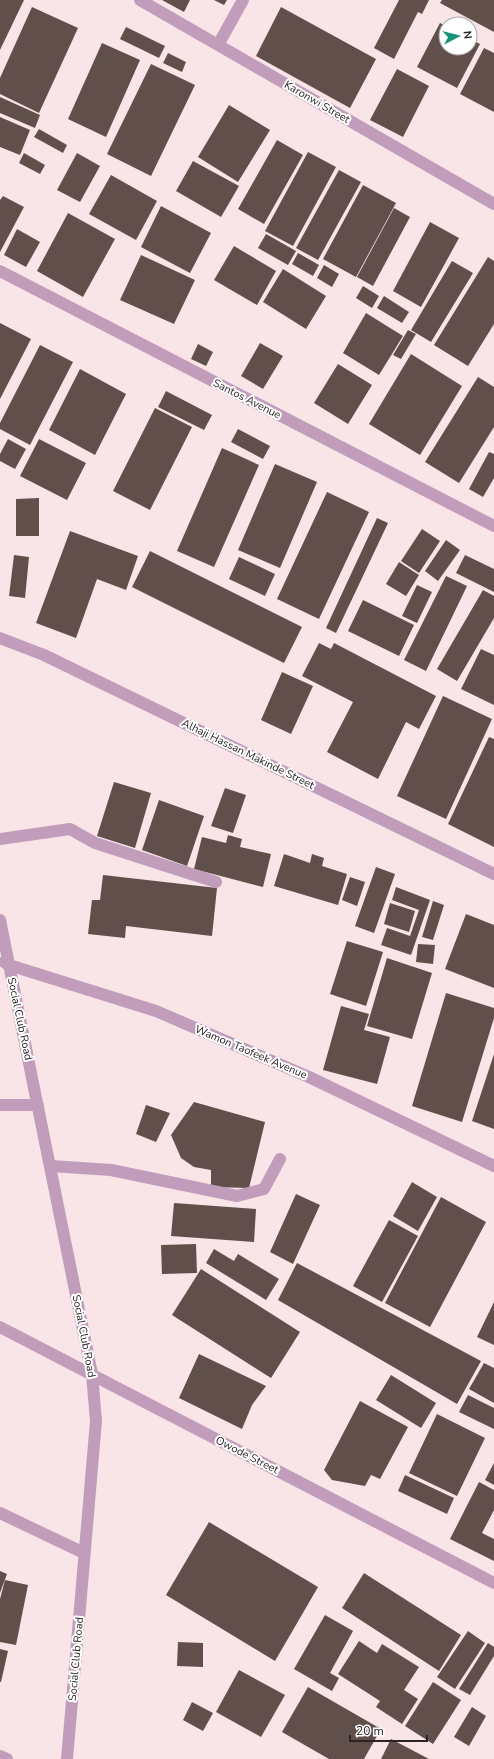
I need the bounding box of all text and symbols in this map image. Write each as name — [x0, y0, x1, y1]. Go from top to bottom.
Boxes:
north arrow — [438, 16, 478, 56]
text: N — [459, 30, 475, 40]
street label: Karonwi Street — [281, 77, 353, 127]
street label: Santos Avenue — [210, 375, 284, 423]
street label: Alhaji Hassan Makinde Street — [179, 715, 317, 793]
street label: Social Club Road — [4, 976, 36, 1062]
street label: Wamon Taofeek Avenue — [193, 1022, 310, 1083]
street label: Social Club Road — [69, 1293, 99, 1379]
street label: Owode Street — [213, 1433, 281, 1477]
street label: Social Club Road — [65, 1616, 87, 1702]
scale bar — [350, 1717, 427, 1743]
text: 20 m — [356, 1723, 384, 1739]

